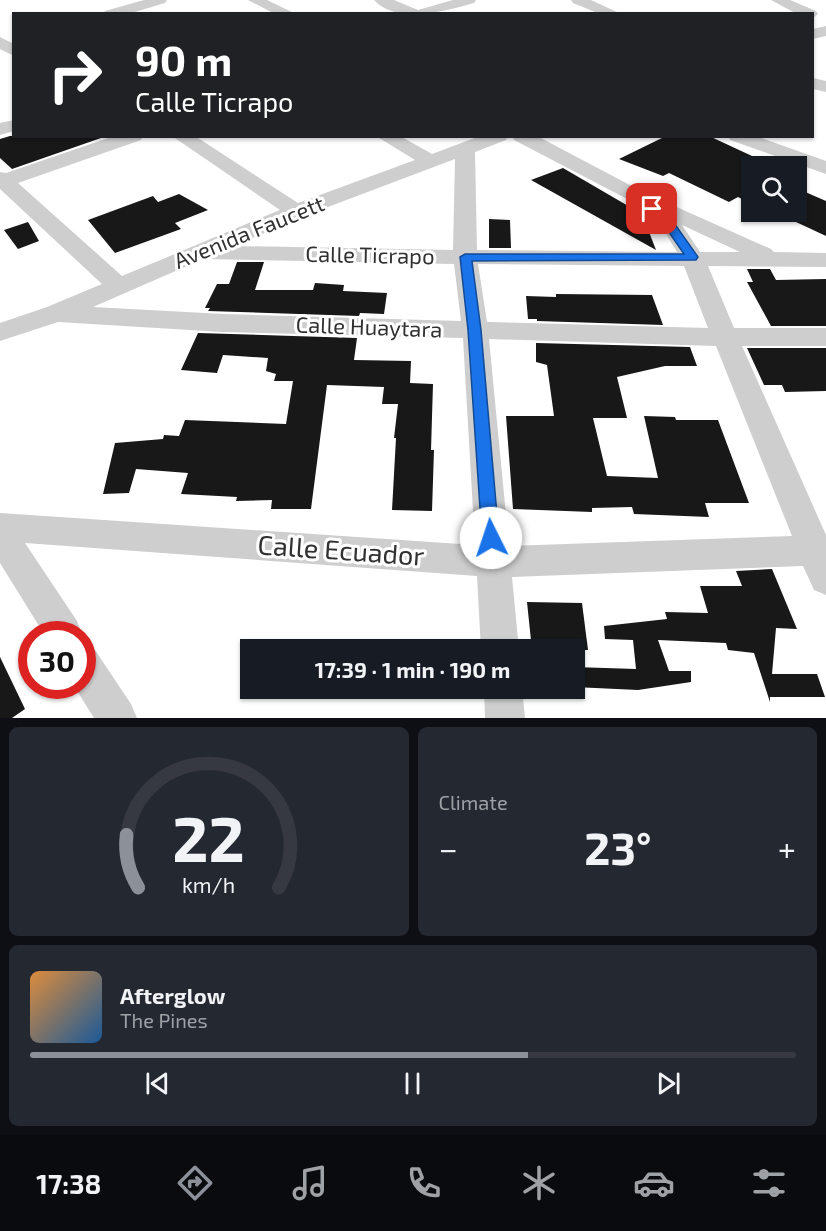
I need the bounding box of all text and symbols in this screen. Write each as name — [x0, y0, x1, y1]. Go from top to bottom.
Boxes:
text: 90 m — [135, 34, 232, 84]
icon: right — [36, 36, 114, 114]
text: Calle Ticrapo — [135, 85, 293, 117]
map controls — [741, 156, 807, 222]
button: search — [741, 156, 807, 222]
pin — [626, 183, 677, 234]
street label: Avenida Faucett — [170, 189, 327, 273]
icon: arrive — [635, 192, 668, 225]
street label: Calle Ticrapo — [305, 240, 435, 268]
street label: Calle Huaytara — [295, 310, 443, 342]
position arrow — [459, 506, 523, 570]
street label: Calle Ecuador — [257, 527, 426, 571]
speed limit sign: 30 — [18, 621, 96, 699]
text: 17:39 · 1 min · 190 m — [315, 656, 510, 682]
text: Climate — [439, 790, 508, 814]
text: 22 — [172, 800, 245, 875]
text: 23° — [584, 820, 651, 874]
text: − — [439, 828, 458, 868]
text: + — [778, 828, 796, 868]
text: km/h — [182, 873, 235, 898]
text: Afterglow — [120, 982, 225, 1008]
text: The Pines — [120, 1008, 208, 1032]
icon: previous — [141, 1067, 174, 1100]
icon: pause — [396, 1067, 429, 1100]
icon: next — [652, 1067, 685, 1100]
icon: directions — [174, 1162, 216, 1204]
icon: music — [289, 1162, 331, 1204]
icon: phone — [403, 1162, 445, 1204]
icon: climate — [518, 1162, 560, 1204]
icon: car — [633, 1162, 675, 1204]
icon: filters — [748, 1162, 790, 1204]
text: 17:38 — [36, 1167, 101, 1199]

